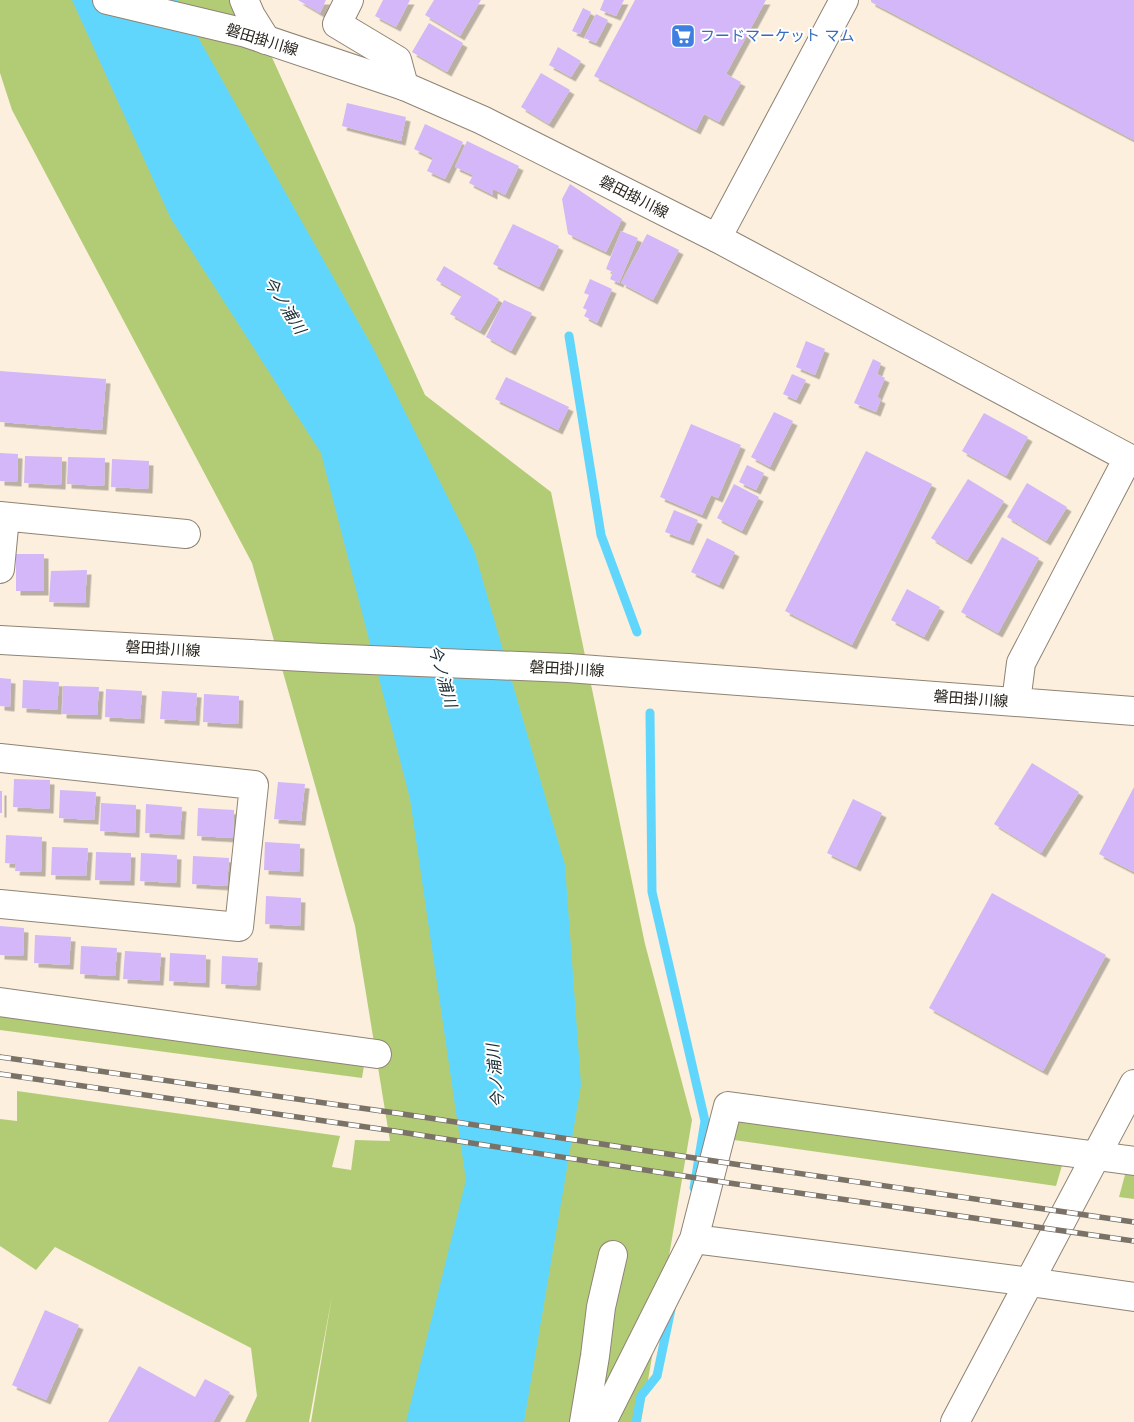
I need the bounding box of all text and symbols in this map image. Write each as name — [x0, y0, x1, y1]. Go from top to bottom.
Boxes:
street label: 磐田掛川線 — [223, 19, 301, 61]
supermarket icon: フードマーケット マム — [670, 23, 696, 49]
place label: フードマーケット マム — [700, 25, 855, 47]
street label: 磐田掛川線 — [596, 170, 672, 224]
water label: 今ノ浦川 — [258, 272, 312, 340]
street label: 磐田掛川線 — [125, 636, 201, 662]
water label: 今ノ浦川 — [423, 642, 463, 712]
street label: 磐田掛川線 — [529, 656, 605, 682]
street label: 磐田掛川線 — [933, 685, 1009, 713]
water label: 今ノ浦川 — [481, 1041, 510, 1109]

